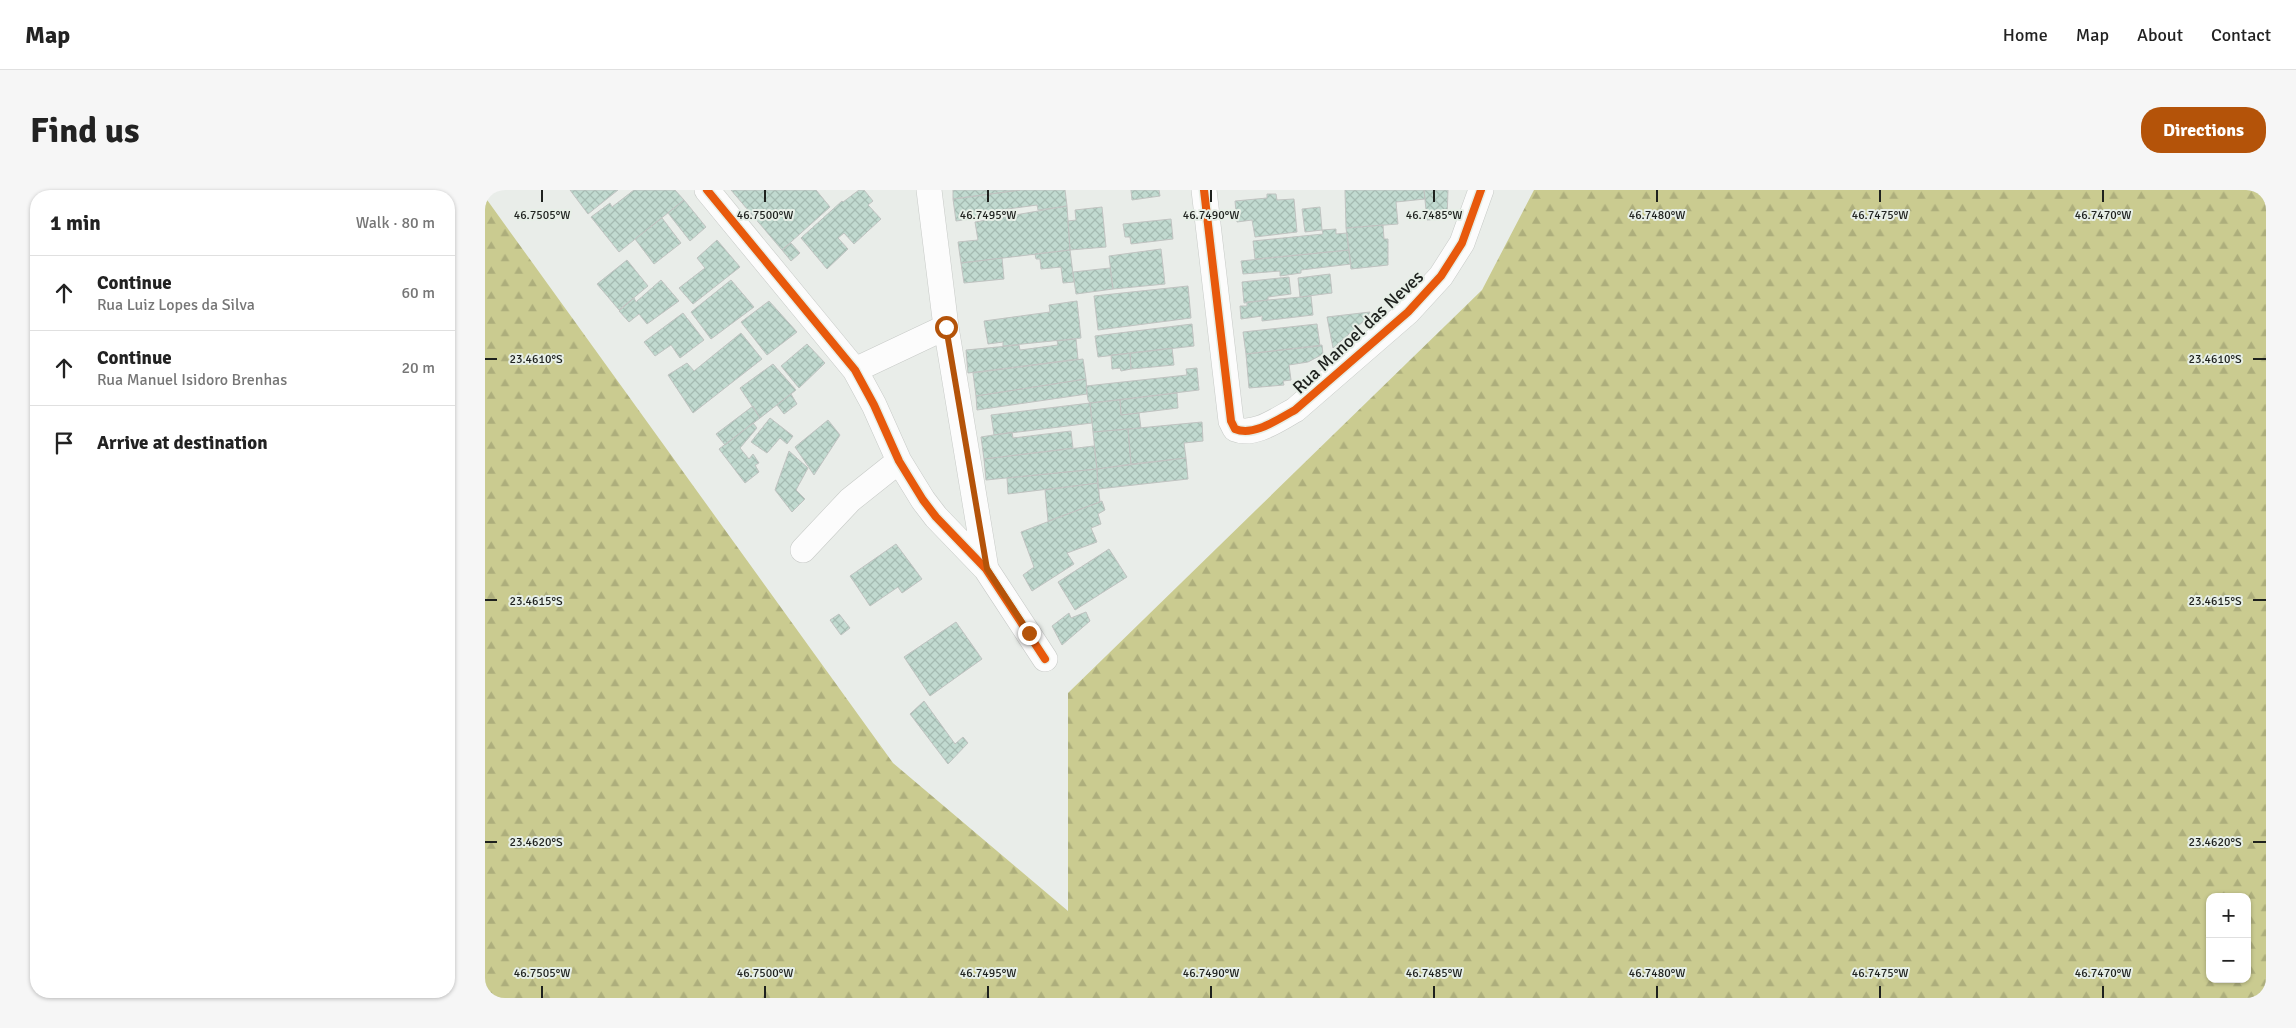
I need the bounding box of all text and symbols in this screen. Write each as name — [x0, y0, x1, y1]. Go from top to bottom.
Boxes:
text: Map — [25, 20, 70, 50]
text: Home — [2003, 24, 2048, 46]
text: Map — [2076, 24, 2109, 46]
text: About — [2137, 24, 2183, 46]
text: Contact — [2211, 24, 2271, 46]
button: Directions — [2141, 107, 2266, 153]
text: Find us — [30, 109, 140, 152]
text: 46.7505°W — [514, 208, 570, 223]
text: 46.7500°W — [737, 208, 793, 223]
text: 46.7495°W — [960, 208, 1016, 223]
text: 46.7490°W — [1183, 208, 1239, 223]
text: 46.7485°W — [1406, 208, 1462, 223]
text: 46.7480°W — [1629, 208, 1685, 223]
text: 46.7475°W — [1852, 208, 1908, 223]
text: 46.7470°W — [2075, 208, 2131, 223]
text: 1 min — [50, 210, 101, 236]
text: Walk · 80 m — [356, 213, 435, 233]
street label: Rua Manoel das Neves — [1288, 266, 1428, 398]
text: Continue — [97, 271, 172, 295]
icon: ahead — [50, 279, 78, 307]
text: 60 m — [401, 283, 435, 303]
text: Rua Luiz Lopes da Silva — [97, 295, 255, 315]
route start — [935, 316, 958, 339]
text: Continue — [97, 346, 172, 370]
text: 23.4610°S — [509, 352, 563, 367]
text: 23.4610°S — [2188, 352, 2242, 367]
icon: ahead — [50, 354, 78, 382]
text: 20 m — [401, 358, 435, 378]
text: Rua Manuel Isidoro Brenhas — [97, 370, 287, 390]
icon: arrive — [50, 429, 78, 457]
text: Arrive at destination — [97, 431, 268, 455]
text: 23.4615°S — [509, 594, 563, 609]
text: 23.4615°S — [2188, 594, 2242, 609]
route end — [1018, 622, 1041, 645]
text: 23.4620°S — [509, 835, 563, 850]
text: 23.4620°S — [2188, 835, 2242, 850]
map controls — [2206, 893, 2251, 983]
button: + — [2206, 893, 2251, 938]
button: − — [2206, 938, 2251, 983]
text: 46.7505°W — [514, 966, 570, 981]
text: 46.7500°W — [737, 966, 793, 981]
text: 46.7495°W — [960, 966, 1016, 981]
text: 46.7490°W — [1183, 966, 1239, 981]
text: 46.7485°W — [1406, 966, 1462, 981]
text: 46.7480°W — [1629, 966, 1685, 981]
text: 46.7475°W — [1852, 966, 1908, 981]
text: 46.7470°W — [2075, 966, 2131, 981]

